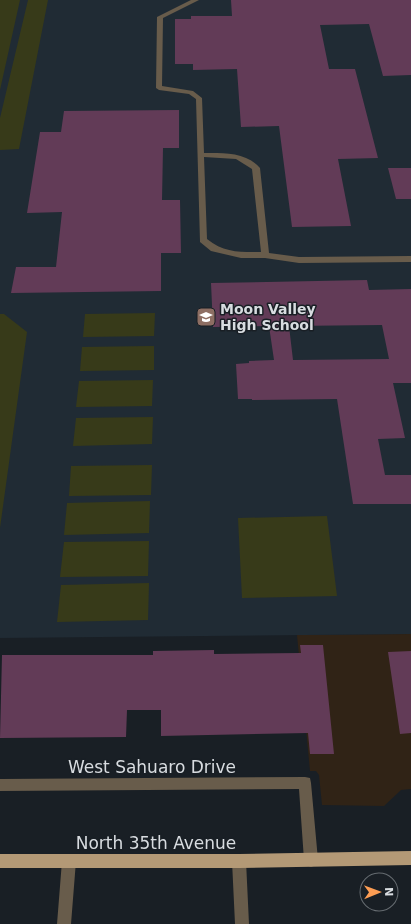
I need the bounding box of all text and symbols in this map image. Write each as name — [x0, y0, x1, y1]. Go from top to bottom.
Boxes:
place label: Moon Valley High School — [220, 301, 316, 333]
school or university icon: Moon Valley High School — [195, 306, 217, 328]
street label: West Sahuaro Drive — [68, 757, 236, 777]
street label: North 35th Avenue — [76, 833, 236, 853]
north arrow — [359, 872, 399, 912]
text: N — [382, 887, 395, 897]

